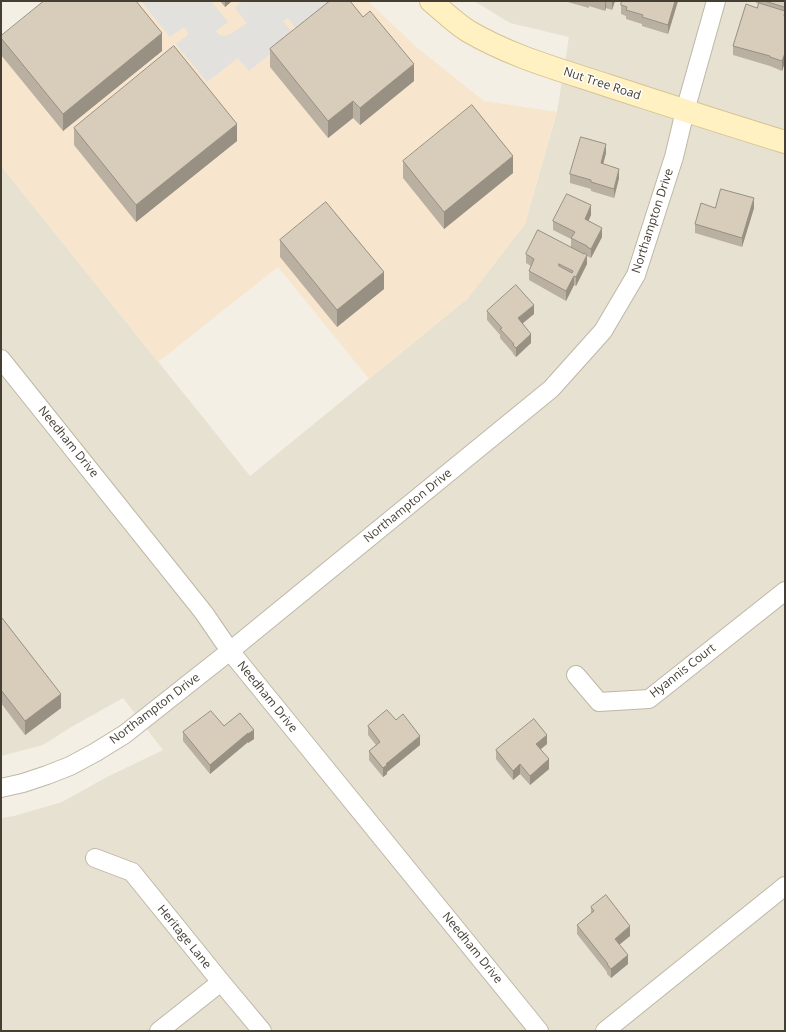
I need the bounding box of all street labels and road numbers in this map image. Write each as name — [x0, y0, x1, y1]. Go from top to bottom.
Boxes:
street label: Nut Tree Road — [561, 65, 643, 103]
street label: Northampton Drive — [629, 167, 677, 275]
street label: Needham Drive — [35, 403, 101, 481]
street label: Northampton Drive — [361, 466, 455, 546]
street label: Hyannis Court — [647, 641, 719, 701]
street label: Needham Drive — [234, 658, 300, 736]
street label: Northampton Drive — [107, 670, 203, 748]
street label: Heritage Lane — [154, 902, 214, 972]
street label: Needham Drive — [439, 909, 505, 987]

